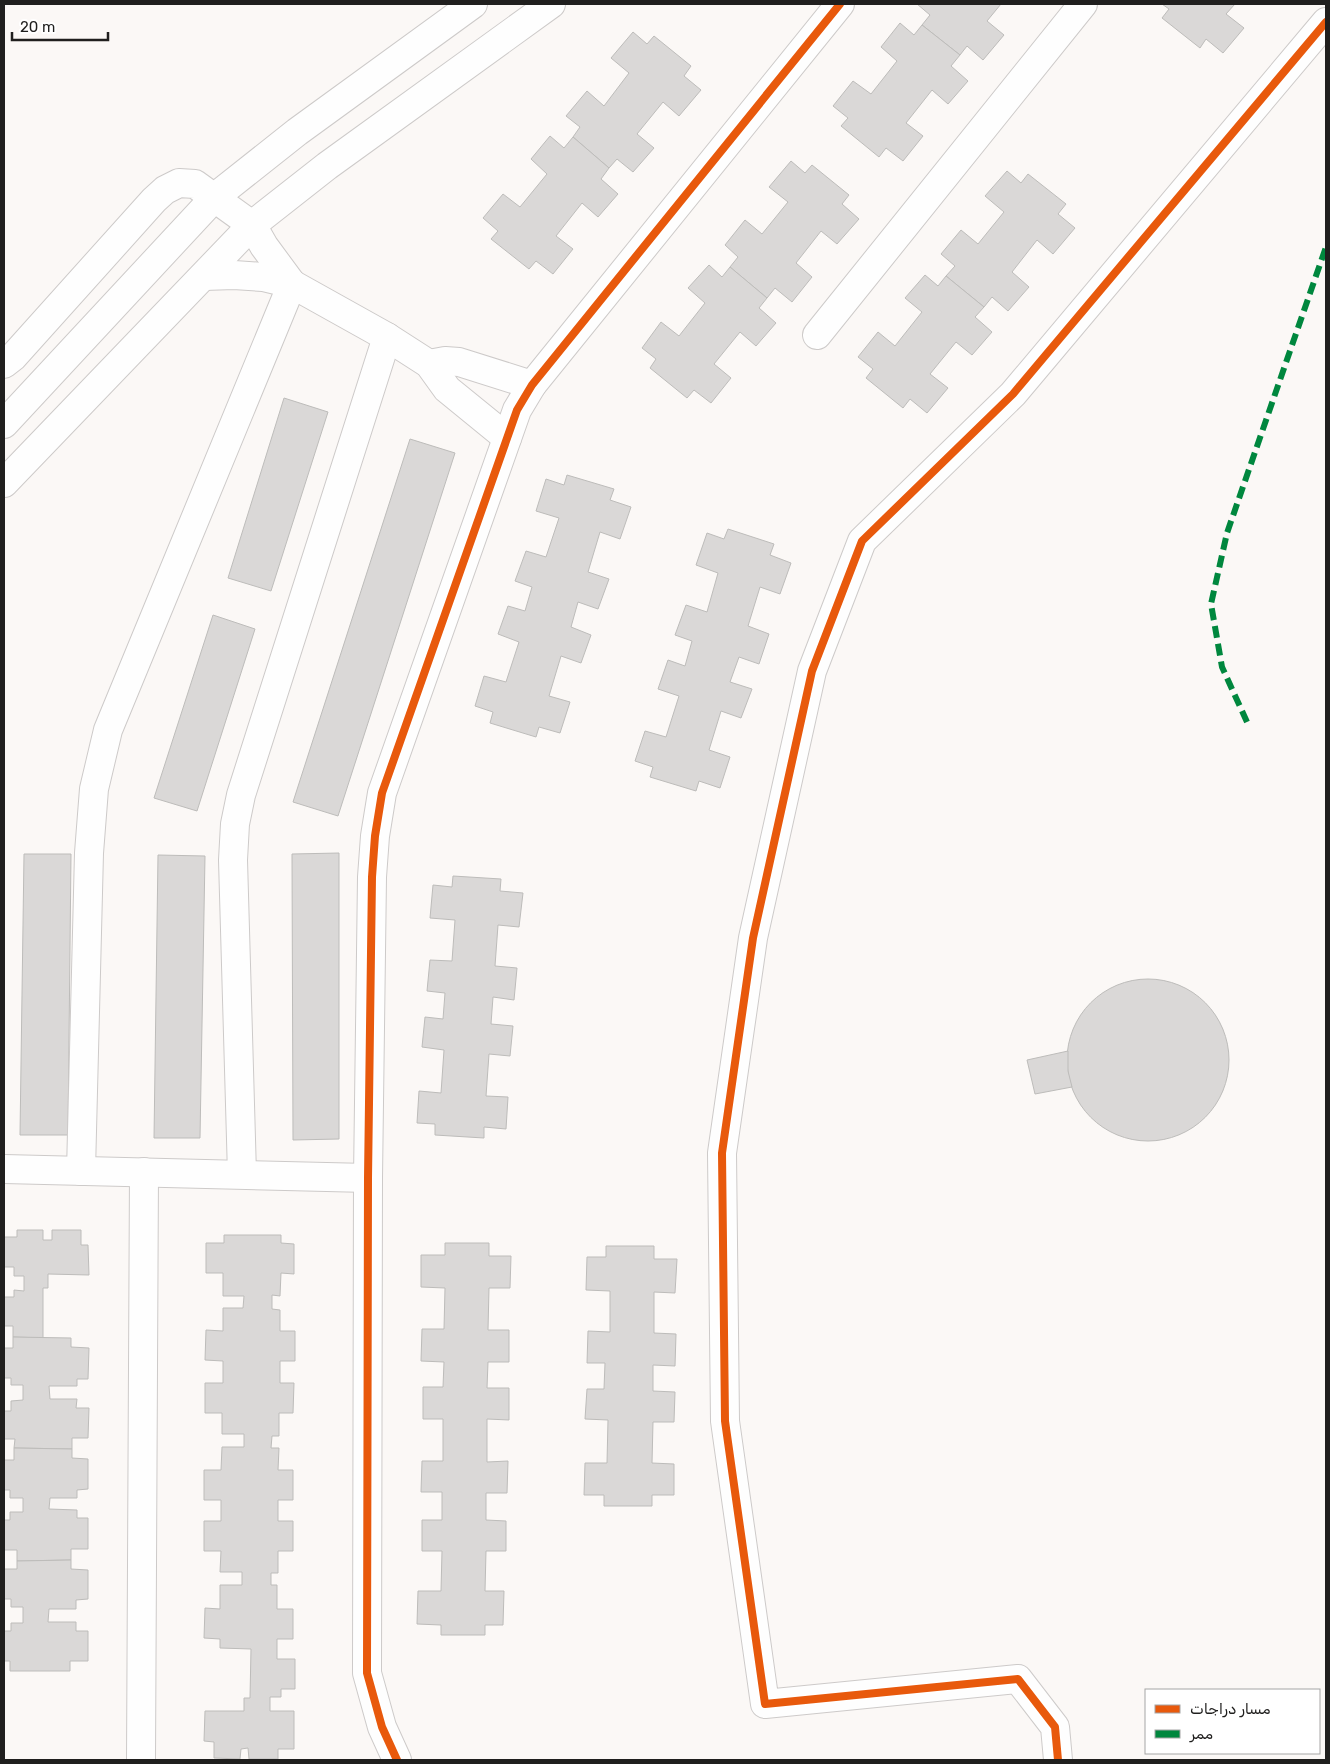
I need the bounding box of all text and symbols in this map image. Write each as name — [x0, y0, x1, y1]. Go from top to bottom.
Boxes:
scale bar — [12, 10, 109, 42]
text: 20 m — [20, 18, 55, 36]
legend — [1145, 1689, 1320, 1754]
text: مسار دراجات — [1190, 1700, 1271, 1718]
text: ممر — [1189, 1725, 1213, 1743]

